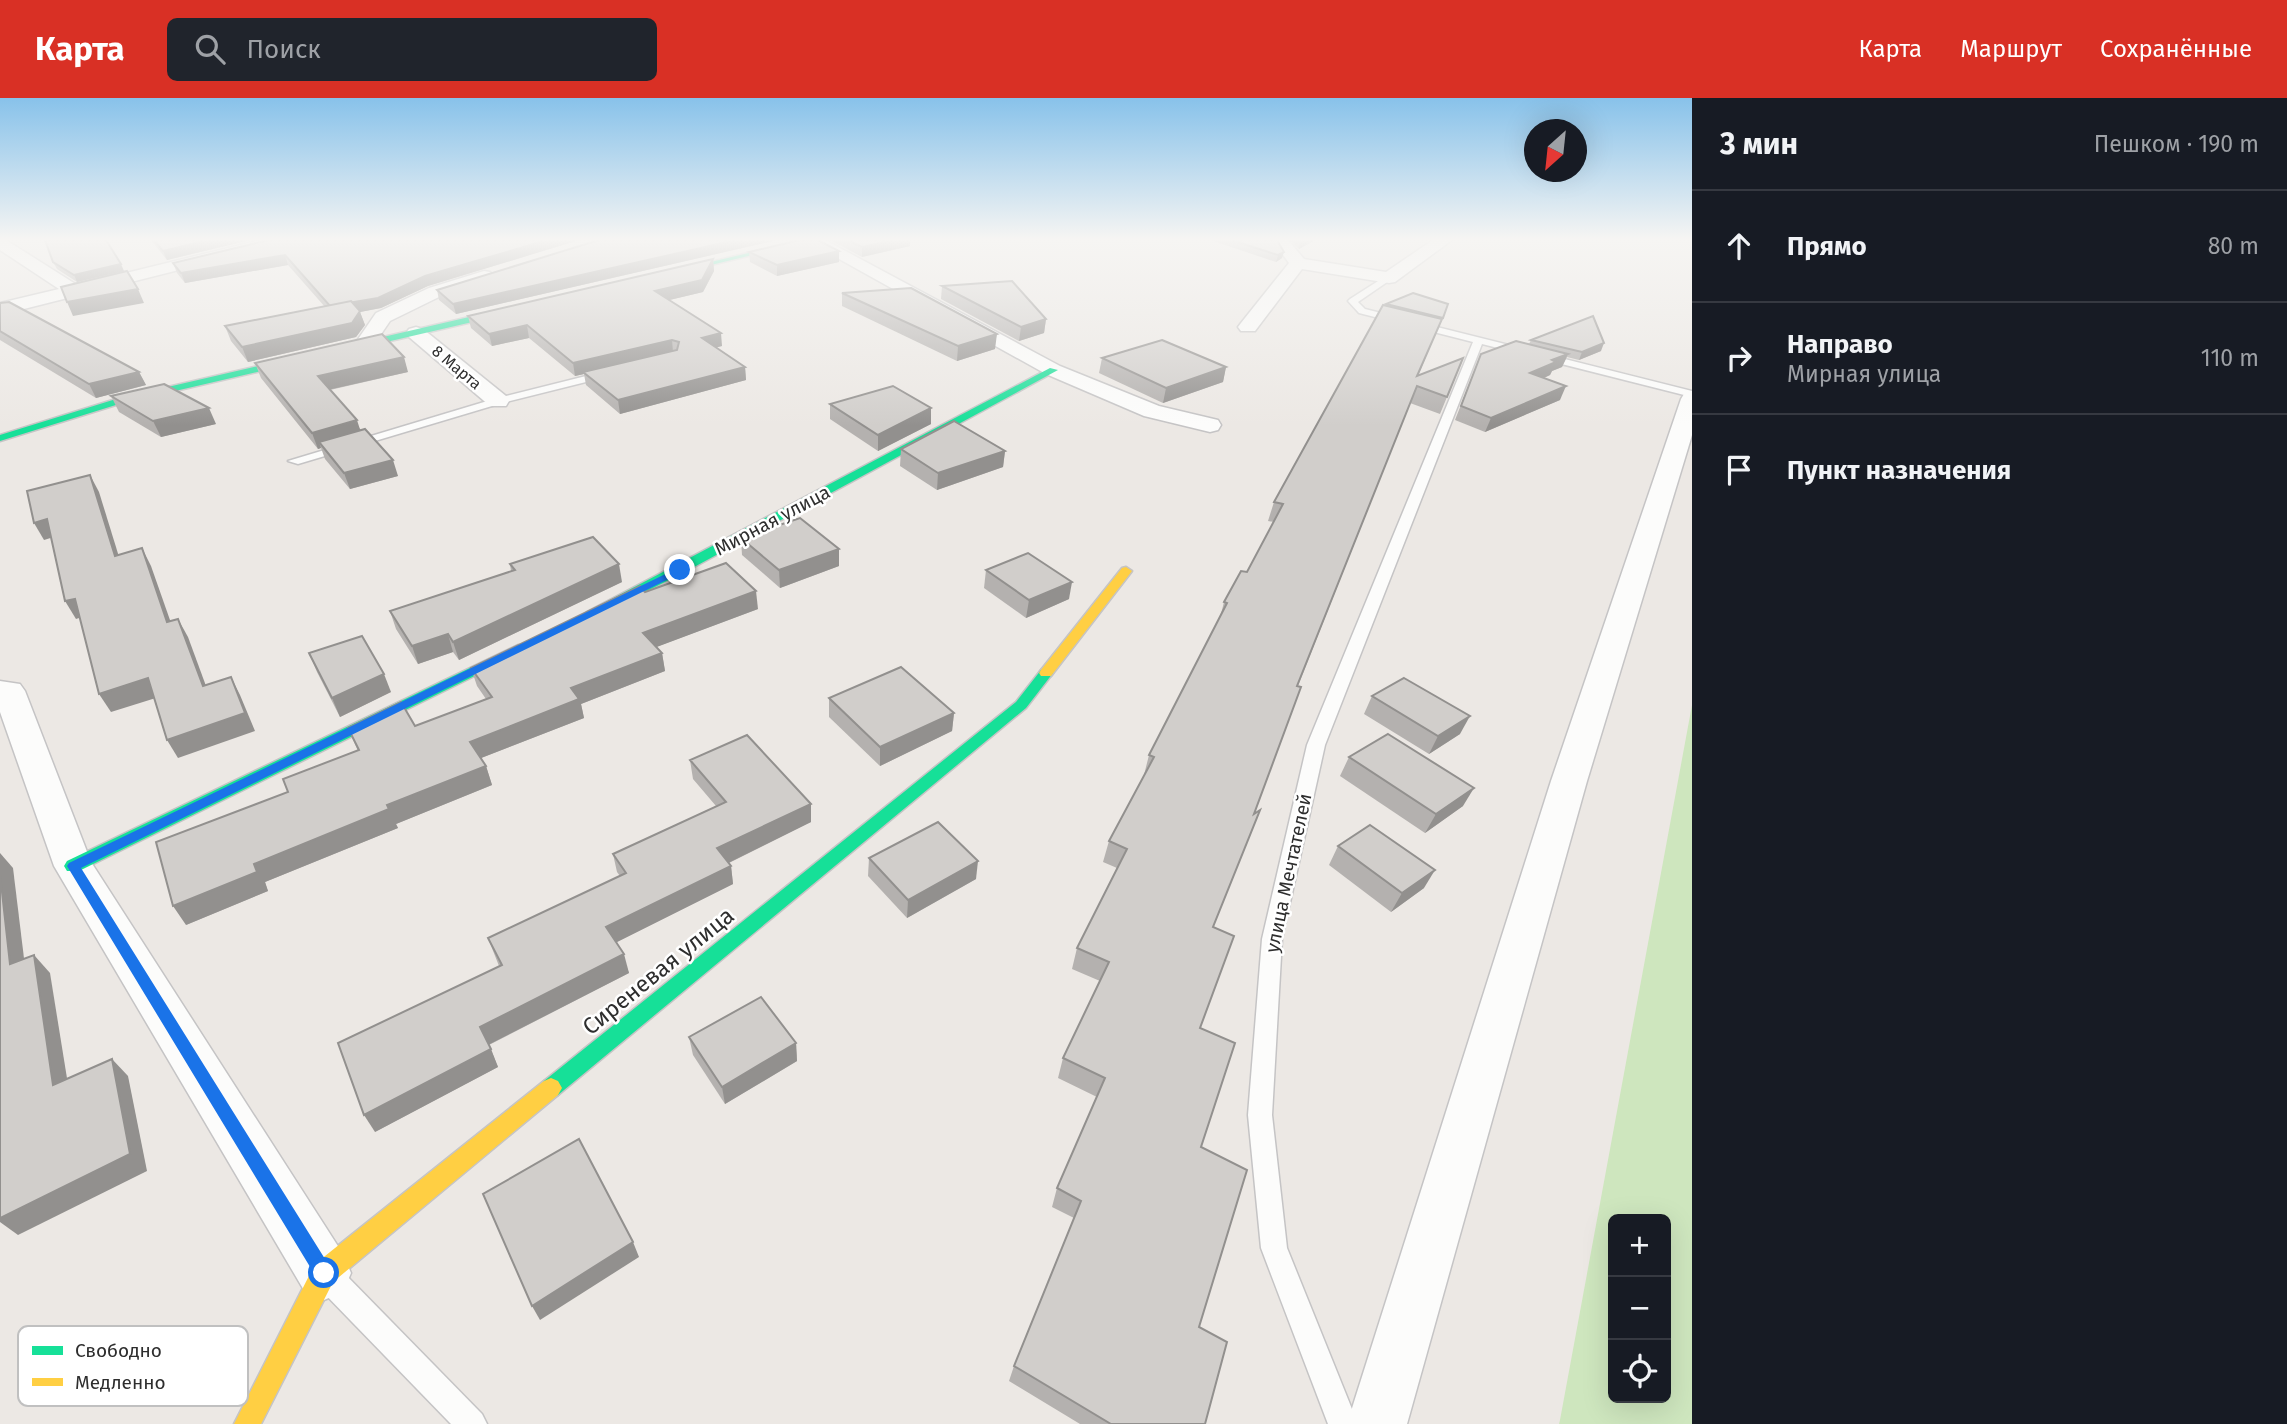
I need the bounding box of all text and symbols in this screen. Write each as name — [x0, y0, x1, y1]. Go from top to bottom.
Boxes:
search box — [167, 18, 657, 81]
text: Карта — [35, 29, 125, 69]
icon: search — [191, 30, 229, 68]
text: Поиск — [247, 34, 321, 65]
text: Карта — [1859, 35, 1922, 63]
text: Маршрут — [1960, 35, 2062, 63]
text: Сохранённые — [2100, 35, 2252, 63]
north arrow — [1524, 119, 1587, 182]
text: 3 мин — [1720, 126, 1798, 162]
text: Пешком · 190 m — [2094, 130, 2259, 158]
icon: ahead — [1720, 227, 1758, 265]
text: Прямо — [1787, 231, 1867, 262]
text: 80 m — [2208, 232, 2259, 260]
text: Направо — [1787, 329, 1893, 360]
icon: right — [1720, 339, 1758, 377]
street label: 8 Марта — [428, 341, 485, 393]
text: 110 m — [2201, 344, 2259, 372]
text: Мирная улица — [1787, 360, 1941, 388]
icon: arrive — [1720, 451, 1758, 489]
text: Пункт назначения — [1787, 455, 2011, 486]
street label: Мирная улица — [711, 480, 834, 561]
route end — [664, 554, 695, 585]
street label: улица Мечтателей — [1260, 791, 1317, 955]
street label: Сиреневая улица — [577, 901, 739, 1041]
map controls — [1608, 1214, 1671, 1403]
button: + — [1608, 1214, 1671, 1277]
route start — [308, 1257, 339, 1288]
button: − — [1608, 1277, 1671, 1340]
legend — [18, 1326, 248, 1406]
text: Свободно — [75, 1339, 162, 1362]
button: locate — [1608, 1340, 1671, 1403]
text: Медленно — [75, 1371, 166, 1394]

